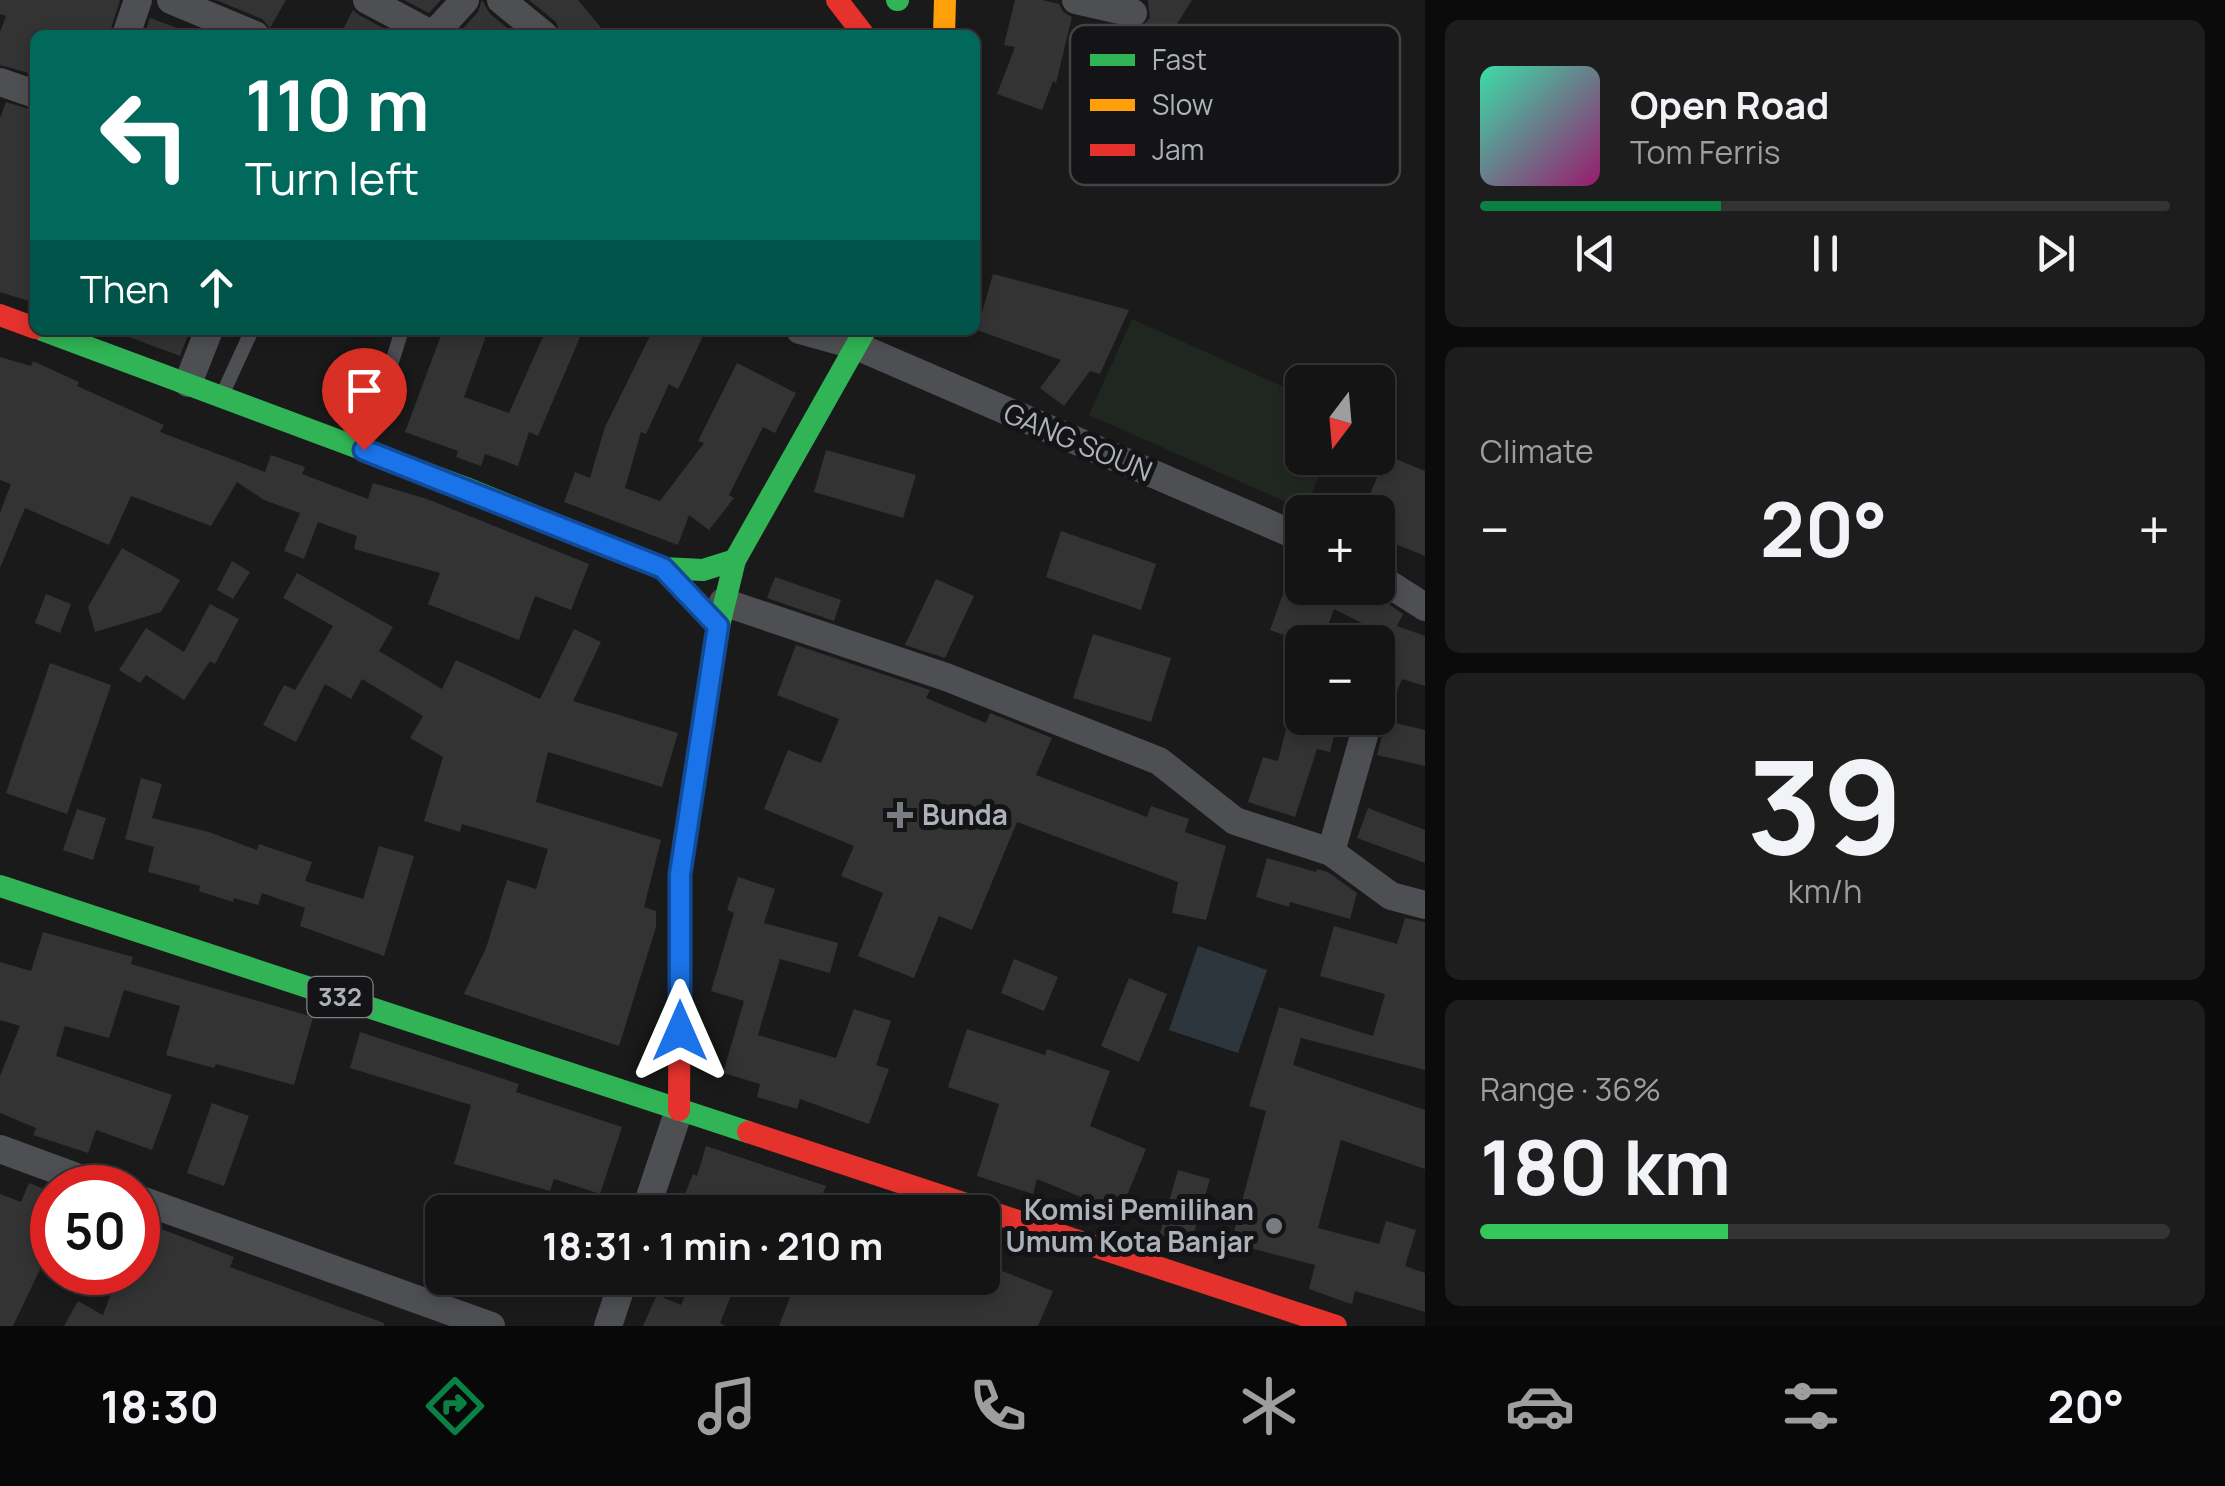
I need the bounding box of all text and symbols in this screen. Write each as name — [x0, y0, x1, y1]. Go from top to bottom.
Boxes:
legend — [1070, 25, 1400, 185]
text: Fast — [1152, 40, 1207, 78]
text: 110 m — [245, 56, 429, 152]
icon: left — [80, 70, 210, 200]
text: Open Road — [1630, 78, 1829, 130]
text: Slow — [1152, 85, 1213, 123]
text: Jam — [1152, 130, 1204, 168]
text: Tom Ferris — [1630, 130, 1781, 174]
text: Turn left — [245, 147, 419, 209]
icon: previous — [1568, 226, 1623, 281]
icon: pause — [1798, 226, 1853, 281]
icon: next — [2028, 226, 2083, 281]
icon: ahead — [189, 260, 244, 315]
text: Then — [80, 262, 169, 314]
pin — [322, 348, 407, 451]
icon: arrive — [337, 363, 392, 418]
north arrow — [1285, 365, 1395, 475]
map controls — [1285, 365, 1395, 735]
street label: GANG SOUN — [998, 393, 1158, 489]
text: Climate — [1480, 429, 1594, 473]
text: 20° — [1760, 477, 1888, 580]
text: − — [1480, 491, 1510, 567]
text: + — [2138, 491, 2170, 567]
button: + — [1285, 495, 1395, 605]
button: − — [1285, 625, 1395, 735]
text: 39 — [1747, 715, 1903, 893]
place label: Bunda — [922, 795, 1008, 833]
marker: Bunda — [887, 802, 913, 828]
text: km/h — [1788, 869, 1862, 913]
road number: 332 — [308, 977, 372, 1017]
position arrow — [628, 979, 732, 1083]
text: Range · 36% — [1480, 1067, 1661, 1111]
text: 180 km — [1480, 1115, 1731, 1218]
speed limit sign: 50 — [30, 1165, 160, 1295]
place label: Komisi Pemilihan Umum Kota Banjar — [1006, 1190, 1254, 1260]
marker: Komisi Pemilihan Umum Kota Banjar — [1263, 1215, 1285, 1237]
text: 18:31 · 1 min · 210 m — [542, 1219, 883, 1271]
icon: directions — [420, 1371, 490, 1441]
icon: music — [692, 1371, 762, 1441]
icon: phone — [963, 1371, 1033, 1441]
icon: climate — [1234, 1371, 1304, 1441]
icon: car — [1505, 1371, 1575, 1441]
icon: filters — [1776, 1371, 1846, 1441]
text: 18:30 — [101, 1375, 219, 1437]
text: 20° — [2048, 1375, 2124, 1437]

